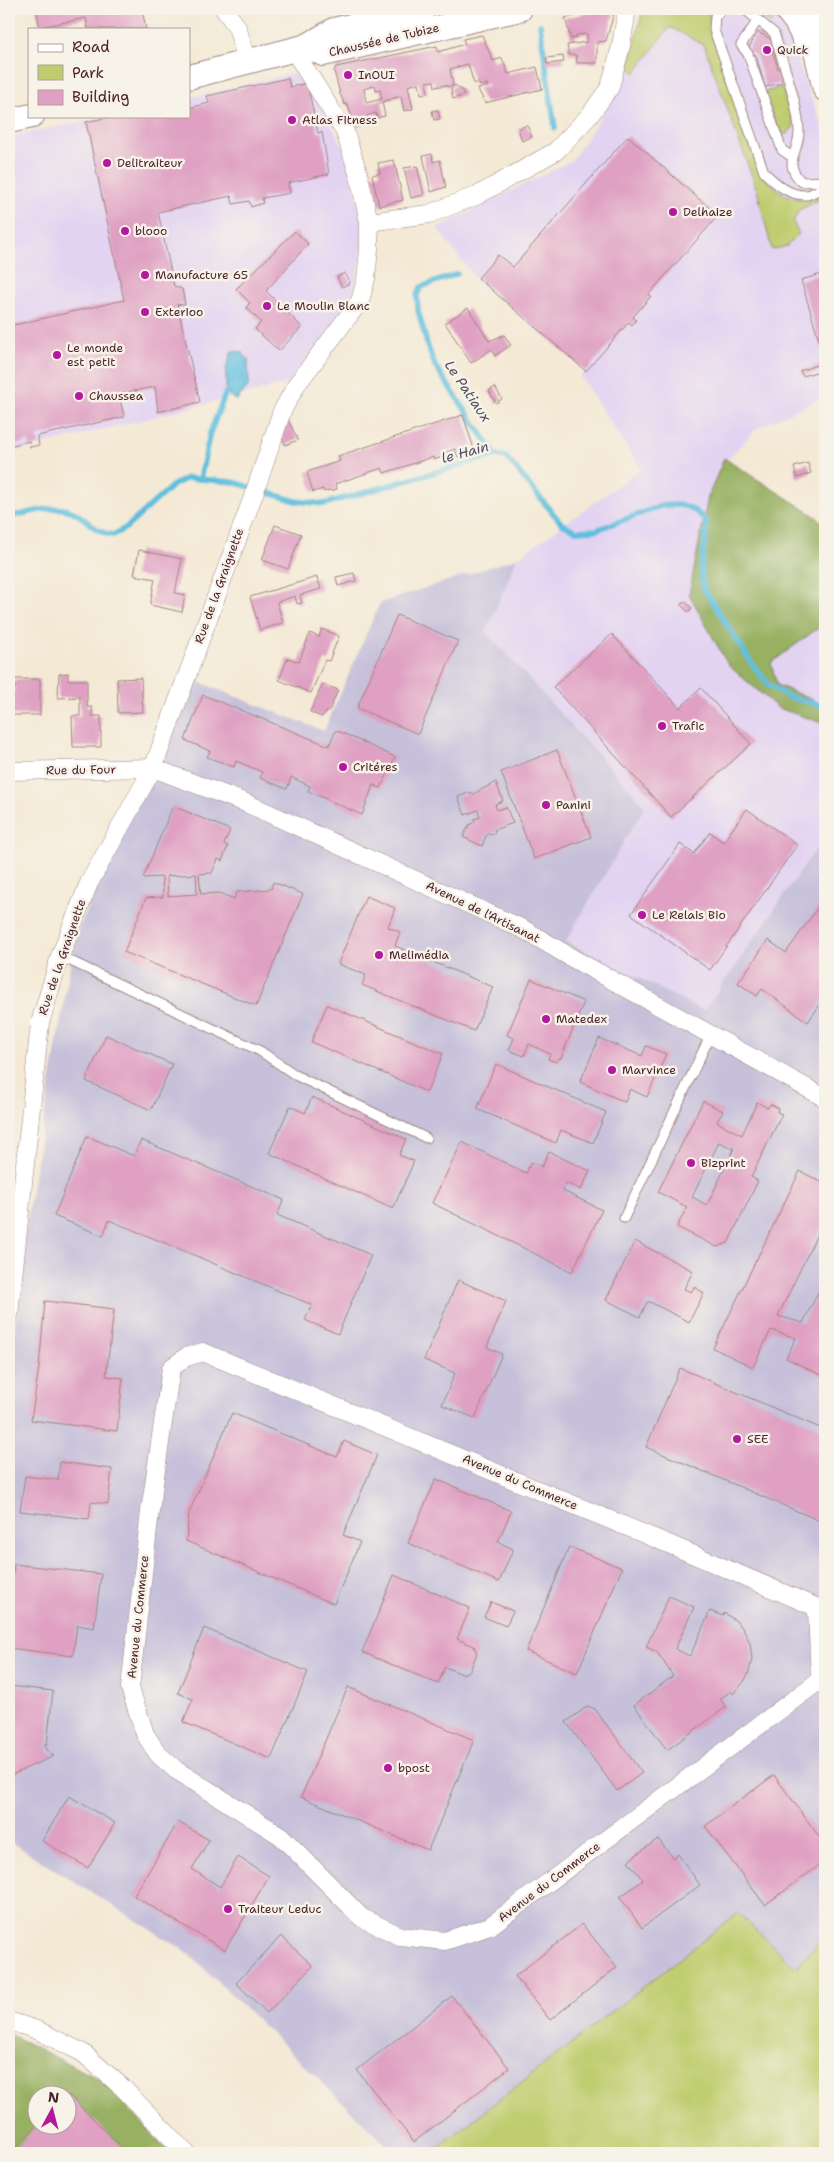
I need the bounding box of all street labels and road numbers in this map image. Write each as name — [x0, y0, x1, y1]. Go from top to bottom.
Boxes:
street label: Chaussée de Tubize — [327, 19, 441, 60]
street label: Rue de la Graignette — [191, 526, 247, 646]
street label: Rue du Four — [46, 761, 117, 779]
street label: Avenue de l'Artisanat — [423, 877, 543, 947]
street label: Rue de la Graignette — [35, 897, 89, 1017]
street label: Avenue du Commerce — [460, 1450, 580, 1514]
street label: Avenue du Commerce — [124, 1554, 152, 1679]
street label: Avenue du Commerce — [495, 1838, 603, 1926]

